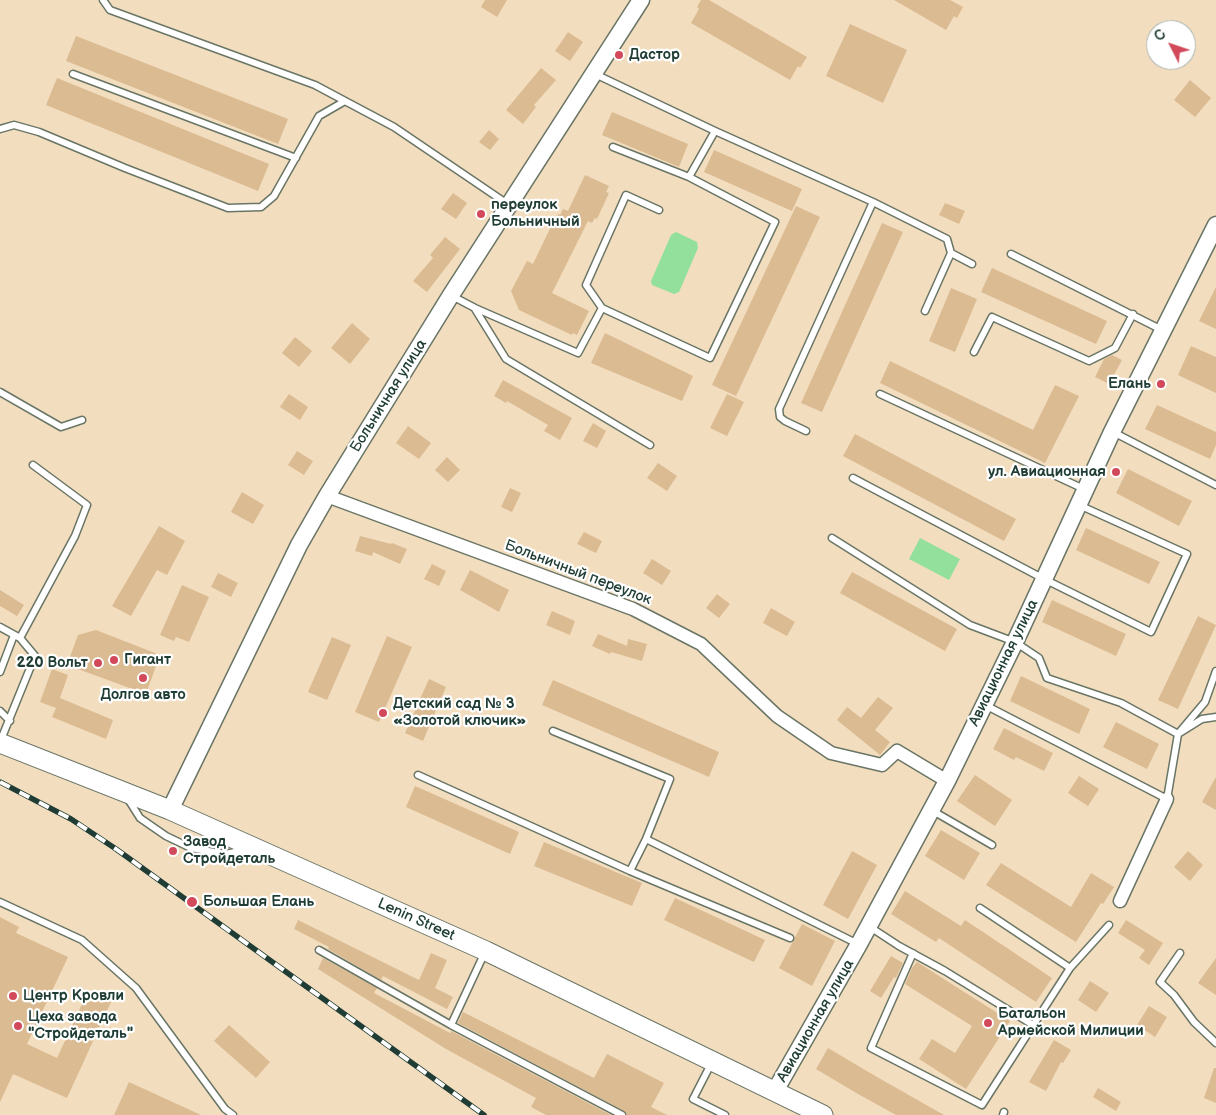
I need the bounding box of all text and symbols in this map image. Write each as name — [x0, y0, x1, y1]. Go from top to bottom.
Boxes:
north arrow — [1146, 20, 1196, 70]
text: С — [1150, 26, 1170, 45]
place label: Дастор — [629, 46, 680, 64]
marker: Дастор — [613, 49, 625, 61]
place label: переулок Больничный — [491, 196, 580, 231]
marker: переулок Больничный — [475, 208, 487, 220]
street label: Больничная улица — [347, 336, 431, 456]
place label: Елань — [1108, 375, 1151, 393]
marker: Елань — [1155, 378, 1167, 390]
place label: ул. Авиационная — [988, 463, 1106, 481]
marker: ул. Авиационная — [1110, 466, 1122, 478]
street label: Больничный переулок — [502, 537, 654, 609]
street label: Авиационная улица — [965, 597, 1043, 729]
place label: Гигант — [124, 651, 171, 669]
place label: 220 Вольт — [17, 654, 88, 672]
marker: Гигант — [108, 654, 120, 666]
marker: 220 Вольт — [92, 657, 104, 669]
marker: Долгов авто — [137, 672, 149, 684]
place label: Долгов авто — [100, 686, 186, 704]
place label: Детский сад № 3 «Золотой ключик» — [393, 695, 526, 730]
marker: Детский сад № 3 «Золотой ключик» — [377, 707, 389, 719]
place label: Завод Стройдеталь — [183, 833, 275, 868]
marker: Завод Стройдеталь — [167, 845, 179, 857]
place label: Большая Елань — [203, 893, 314, 911]
marker: Большая Елань — [185, 895, 199, 909]
street label: Lenin Street — [375, 895, 457, 945]
street label: Авиационная улица — [773, 956, 859, 1086]
place label: Центр Кровли — [23, 987, 124, 1005]
marker: Центр Кровли — [7, 990, 19, 1002]
place label: Батальон Армейской Милиции — [998, 1005, 1144, 1040]
place label: Цеха завода "Стройдеталь" — [28, 1008, 133, 1043]
marker: Батальон Армейской Милиции — [982, 1017, 994, 1029]
marker: Цеха завода "Стройдеталь" — [12, 1020, 24, 1032]

